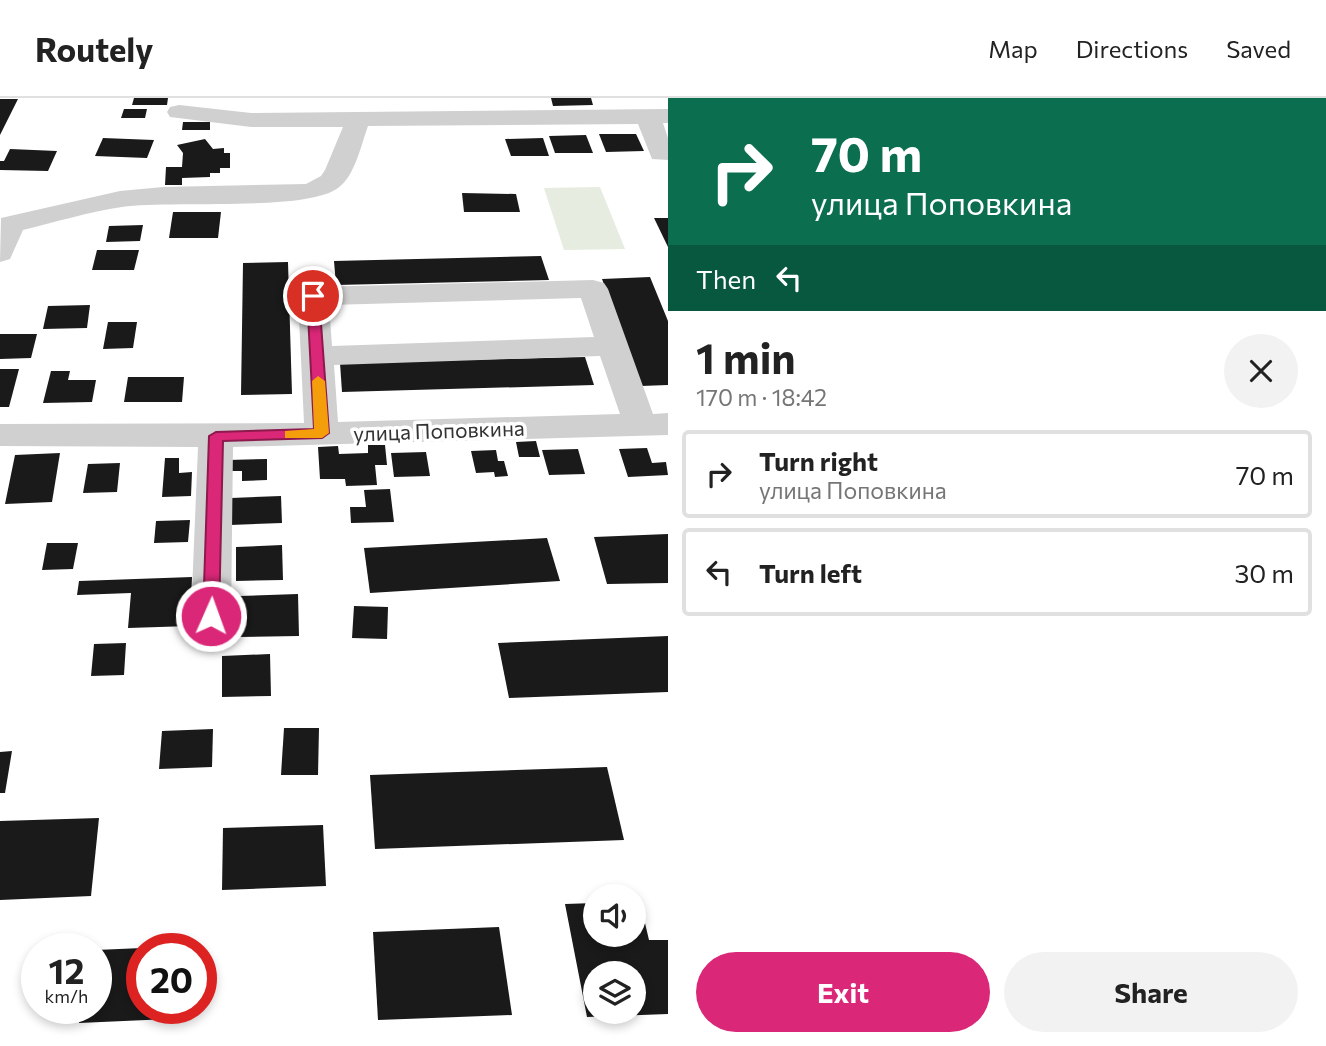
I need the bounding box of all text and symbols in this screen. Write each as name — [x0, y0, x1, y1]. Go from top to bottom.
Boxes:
text: Routely — [35, 28, 153, 69]
text: Map — [988, 34, 1038, 63]
text: Directions — [1076, 34, 1188, 63]
text: Saved — [1226, 34, 1291, 63]
text: 70 m — [811, 122, 922, 182]
icon: right — [696, 126, 787, 217]
text: улица Поповкина — [811, 182, 1072, 222]
icon: left — [770, 259, 808, 297]
text: Then — [696, 263, 756, 294]
pin — [283, 266, 343, 326]
icon: arrive — [294, 277, 332, 315]
text: 1 min — [696, 331, 796, 383]
button: close — [1224, 334, 1298, 408]
text: 170 m · 18:42 — [696, 383, 827, 411]
street label: улица Поповкина — [353, 415, 525, 445]
text: Turn right — [759, 445, 878, 476]
icon: right — [700, 455, 738, 493]
text: 70 m — [1236, 459, 1294, 490]
text: улица Поповкина — [759, 476, 947, 504]
icon: left — [700, 553, 738, 591]
text: Turn left — [759, 557, 862, 588]
text: 30 m — [1235, 557, 1294, 588]
position arrow — [174, 579, 248, 653]
map controls — [583, 884, 646, 1024]
button: sound — [583, 884, 646, 947]
speed limit sign: 20 — [126, 933, 217, 1024]
text: 12 — [49, 948, 84, 991]
button: Exit — [696, 952, 990, 1032]
button: Share — [1004, 952, 1298, 1032]
button: layers — [583, 961, 646, 1024]
text: km/h — [45, 985, 88, 1007]

